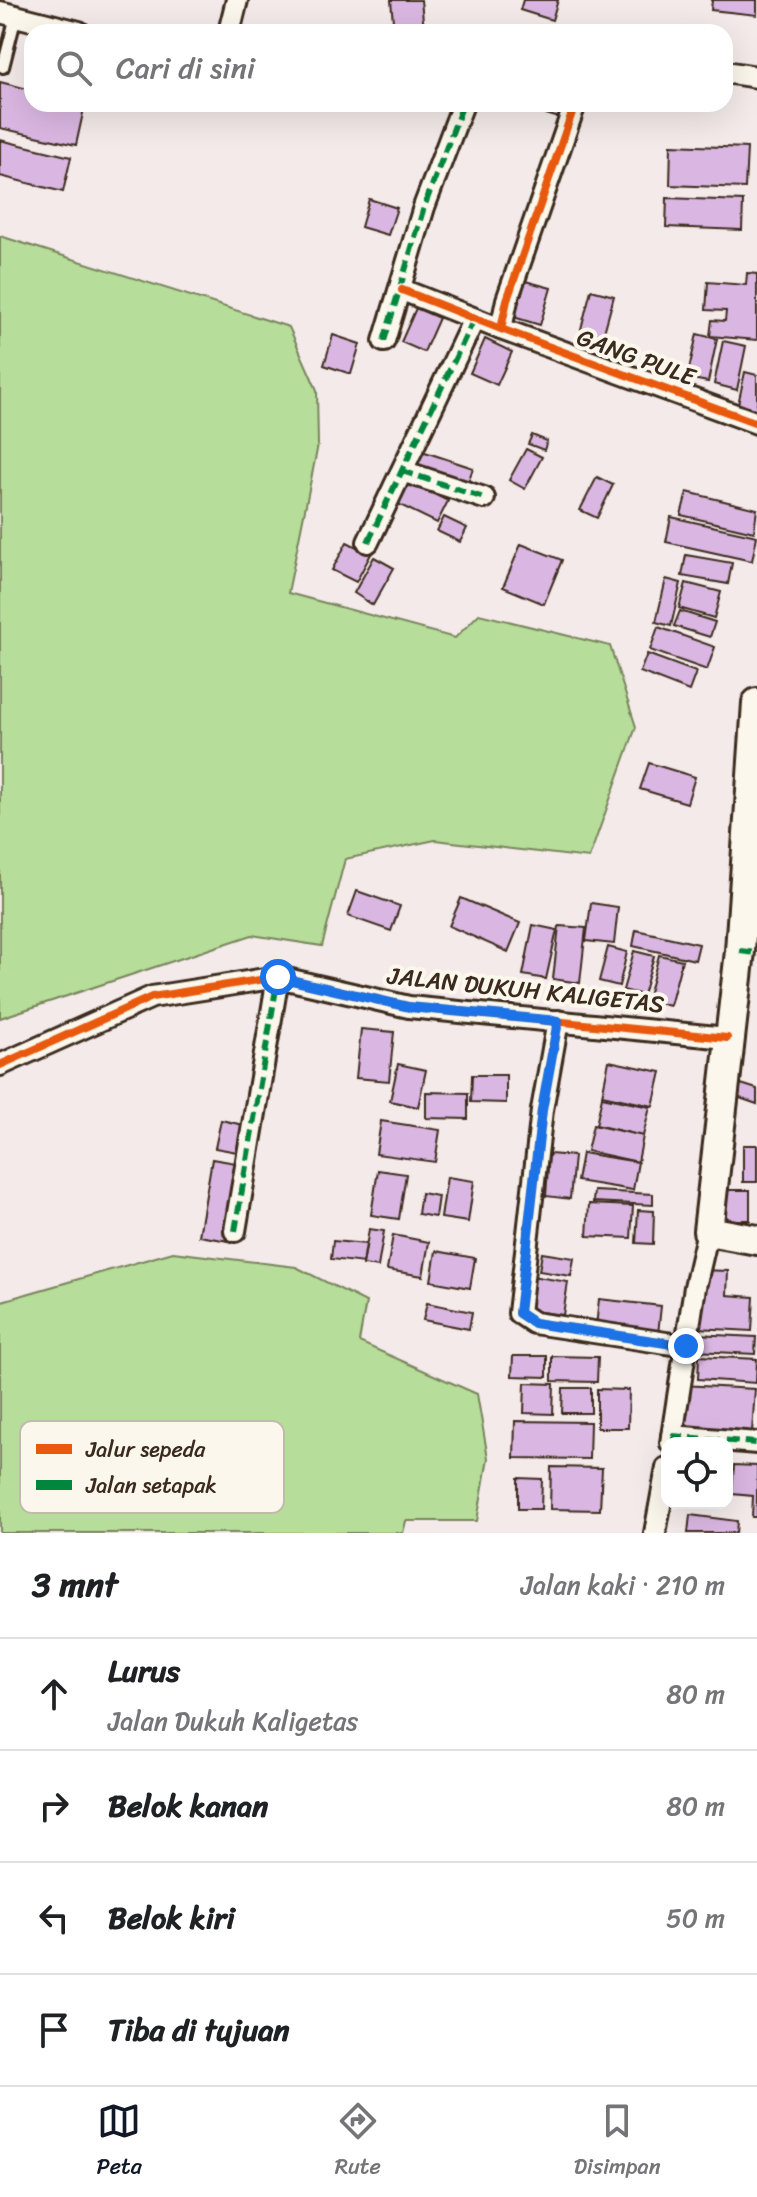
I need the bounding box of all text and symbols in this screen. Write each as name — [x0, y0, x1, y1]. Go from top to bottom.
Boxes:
search box — [24, 24, 733, 112]
text: Cari di sini — [116, 41, 255, 95]
icon: search — [52, 46, 96, 90]
street label: GANG PULE — [571, 316, 703, 398]
street label: JALAN DUKUH KALIGETAS — [384, 954, 667, 1025]
route start — [260, 959, 296, 995]
route end — [668, 1328, 704, 1364]
legend — [20, 1421, 284, 1513]
text: Jalur sepeda — [85, 1430, 206, 1469]
map controls — [661, 1437, 733, 1509]
button: locate — [661, 1437, 733, 1509]
text: Jalan setapak — [85, 1466, 217, 1505]
text: 3 mnt — [32, 1555, 118, 1615]
text: Jalan kaki · 210 m — [521, 1562, 725, 1608]
text: Lurus — [108, 1644, 180, 1698]
text: 80 m — [666, 1671, 725, 1717]
icon: ahead — [32, 1672, 76, 1716]
text: Jalan Dukuh Kaligetas — [108, 1698, 358, 1744]
text: Belok kanan — [108, 1779, 268, 1833]
text: 80 m — [666, 1783, 725, 1829]
icon: right — [32, 1784, 76, 1828]
text: Belok kiri — [108, 1891, 235, 1945]
text: 50 m — [666, 1895, 725, 1941]
icon: left — [32, 1896, 76, 1940]
text: Tiba di tujuan — [108, 2003, 289, 2057]
icon: arrive — [32, 2008, 76, 2052]
tab: Peta — [96, 2099, 142, 2186]
tab: Rute — [335, 2099, 381, 2186]
tab: Disimpan — [574, 2099, 661, 2186]

